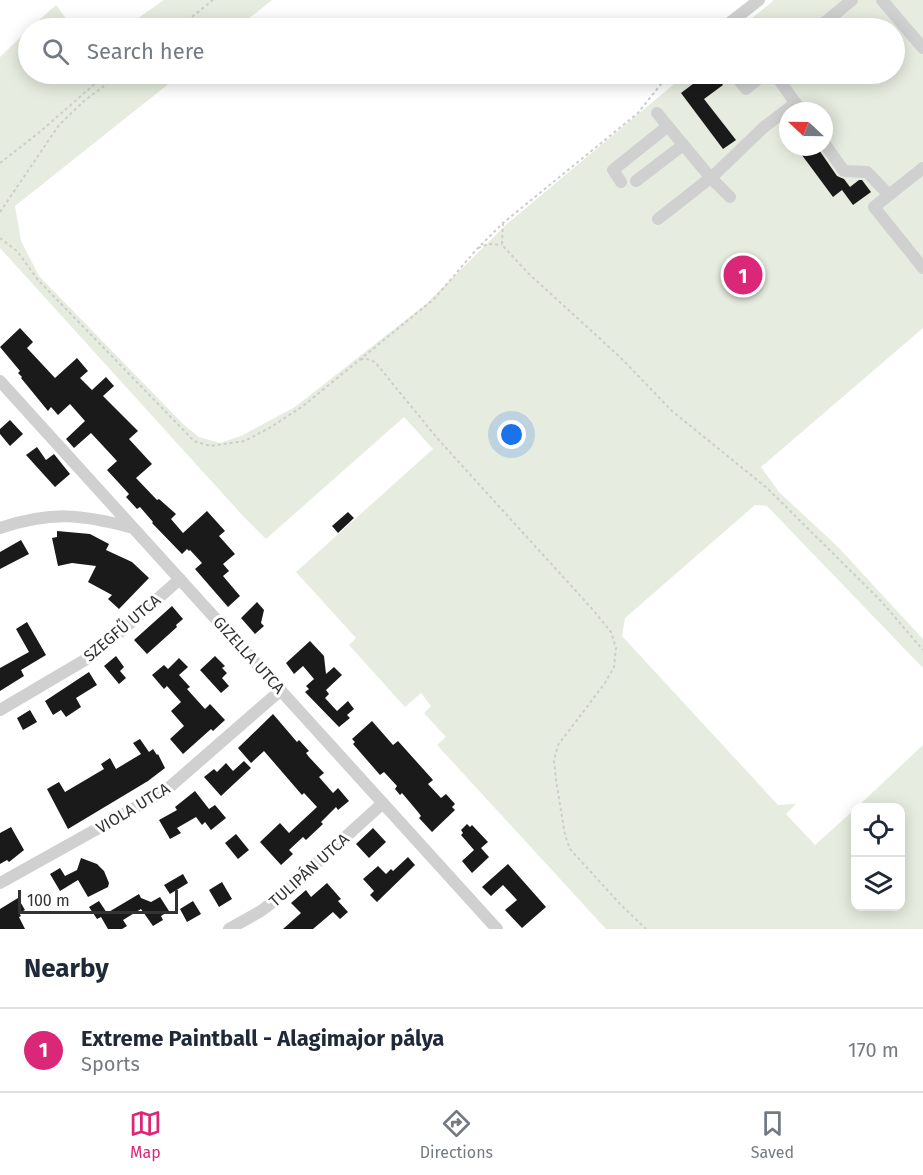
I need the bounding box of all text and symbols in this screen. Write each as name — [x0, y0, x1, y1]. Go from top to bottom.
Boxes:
search box — [18, 18, 905, 84]
icon: search — [39, 35, 72, 68]
text: Search here — [87, 38, 205, 65]
north arrow — [779, 102, 833, 156]
pin: 1 — [724, 252, 762, 298]
your location — [497, 420, 526, 449]
street label: SZEGFŰ UTCA — [78, 588, 165, 666]
street label: GIZELLA UTCA — [209, 612, 289, 698]
street label: VIOLA UTCA — [93, 778, 174, 837]
map controls — [851, 803, 905, 911]
button: locate — [851, 803, 905, 857]
street label: TULIPÁN UTCA — [265, 828, 353, 911]
button: layers — [851, 857, 905, 911]
scale bar — [18, 887, 178, 914]
text: 100 m — [27, 891, 70, 910]
text: Nearby — [24, 953, 109, 984]
text: Extreme Paintball - Alagimajor pálya — [81, 1025, 444, 1052]
text: 1 — [39, 1038, 48, 1062]
text: 170 m — [848, 1038, 899, 1062]
text: Sports — [81, 1052, 140, 1076]
tab: Map — [129, 1107, 162, 1162]
tab: Directions — [420, 1107, 493, 1162]
tab: Saved — [751, 1107, 794, 1162]

